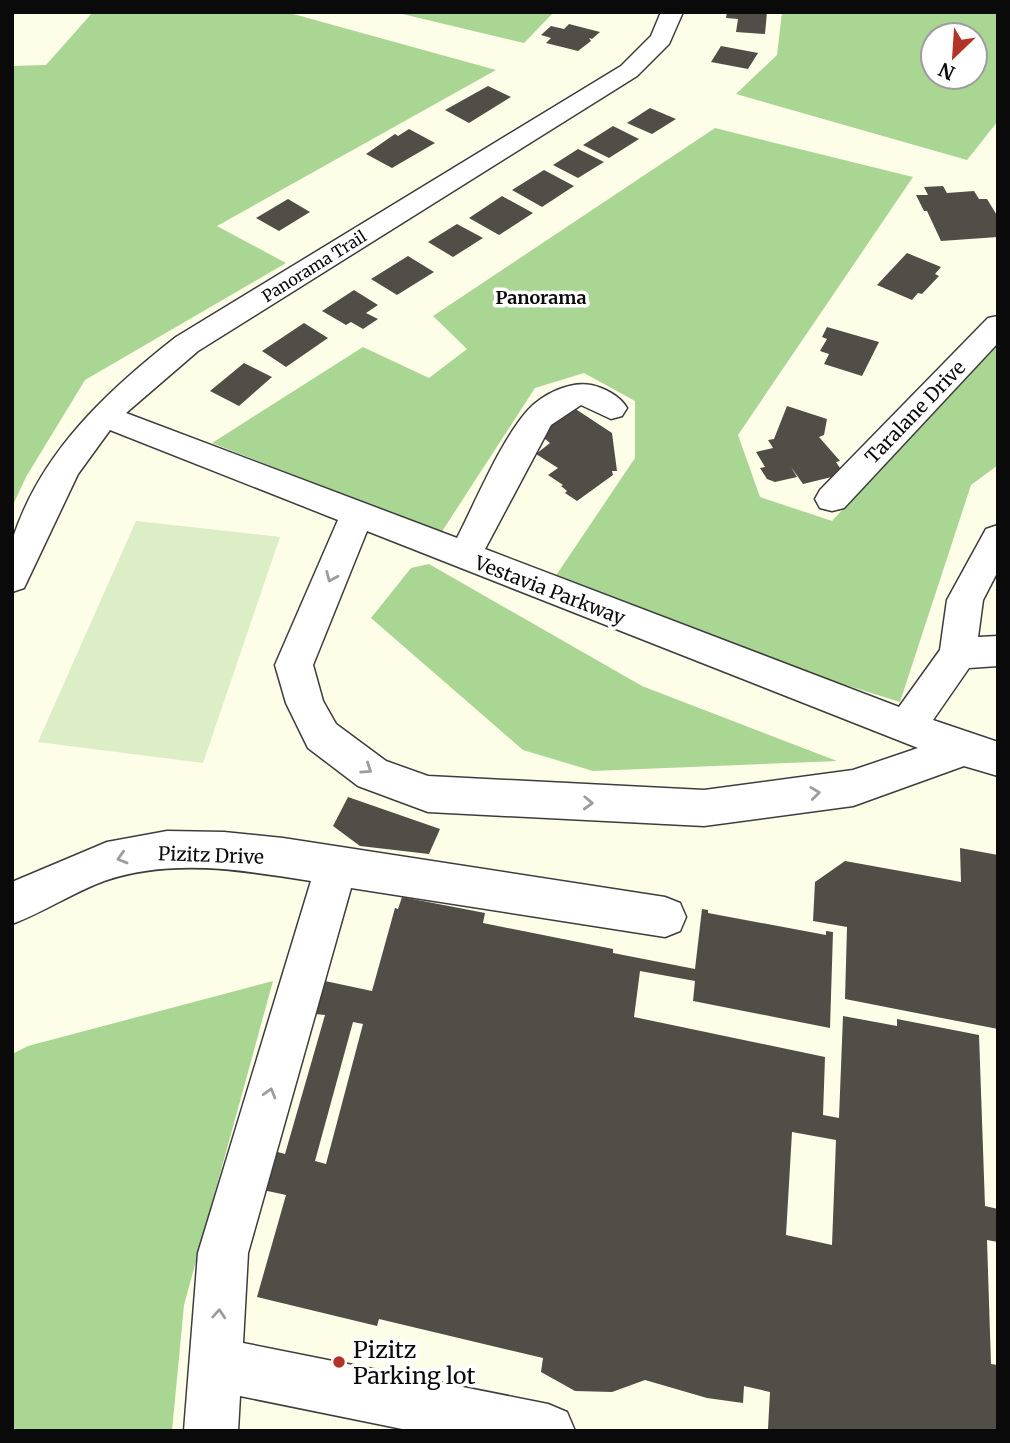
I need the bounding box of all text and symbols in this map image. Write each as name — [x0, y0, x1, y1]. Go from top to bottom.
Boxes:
north arrow — [919, 21, 989, 91]
text: N — [935, 57, 959, 85]
street label: Panorama Trail — [258, 226, 370, 306]
district label: Panorama — [496, 286, 586, 309]
street label: Taralane Drive — [860, 355, 970, 469]
street label: Vestavia Parkway — [470, 550, 629, 630]
one-way arrow — [325, 570, 339, 582]
one-way arrow — [359, 760, 372, 773]
one-way arrow — [809, 786, 821, 801]
one-way arrow — [583, 795, 594, 810]
street label: Pizitz Drive — [158, 841, 265, 869]
one-way arrow — [117, 850, 129, 864]
one-way arrow — [261, 1087, 276, 1099]
one-way arrow — [211, 1308, 226, 1319]
place label: Pizitz Parking lot — [353, 1335, 476, 1390]
marker: Pizitz Parking lot — [331, 1354, 347, 1370]

